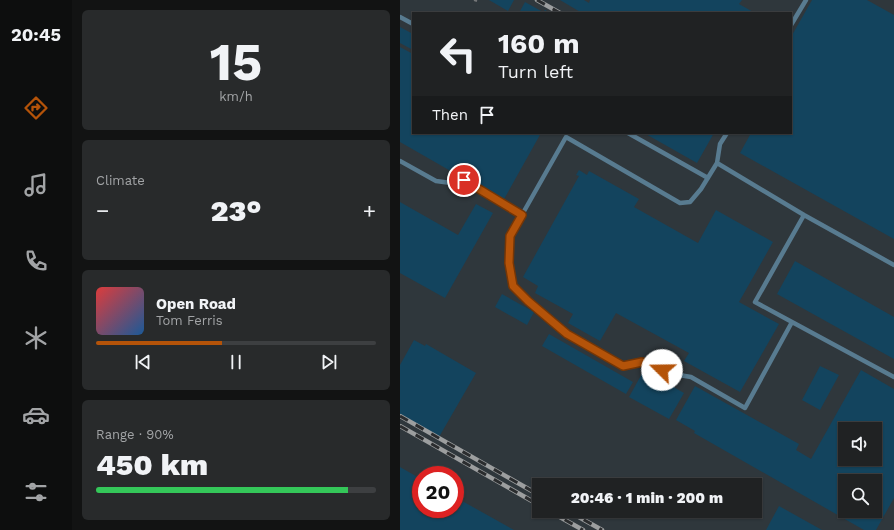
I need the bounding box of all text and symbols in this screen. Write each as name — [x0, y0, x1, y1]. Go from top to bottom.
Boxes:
text: 20:45 — [11, 24, 61, 45]
text: 160 m — [498, 27, 580, 60]
icon: left — [432, 28, 484, 80]
text: 15 — [210, 32, 262, 93]
text: Turn left — [498, 61, 573, 82]
text: km/h — [219, 89, 253, 104]
icon: directions — [22, 94, 50, 122]
icon: arrive — [476, 104, 498, 126]
text: Then — [432, 106, 468, 124]
pin — [447, 163, 481, 197]
icon: arrive — [453, 169, 475, 191]
icon: music — [22, 171, 50, 199]
text: Climate — [96, 173, 145, 188]
text: 23° — [210, 193, 262, 228]
text: − — [96, 198, 109, 223]
text: + — [363, 198, 376, 223]
icon: phone — [22, 247, 50, 275]
text: Open Road — [156, 295, 236, 313]
text: Tom Ferris — [156, 313, 223, 328]
icon: climate — [22, 324, 50, 352]
position arrow — [641, 349, 683, 391]
icon: previous — [132, 351, 154, 373]
icon: pause — [225, 351, 247, 373]
icon: next — [318, 351, 340, 373]
icon: car — [22, 401, 50, 429]
map controls — [838, 422, 882, 518]
button: sound — [838, 422, 882, 466]
text: Range · 90% — [96, 427, 174, 442]
text: 450 km — [96, 447, 208, 482]
speed limit sign: 20 — [412, 466, 464, 518]
button: search — [838, 474, 882, 518]
icon: filters — [22, 478, 50, 506]
text: 20:46 · 1 min · 200 m — [571, 489, 723, 507]

